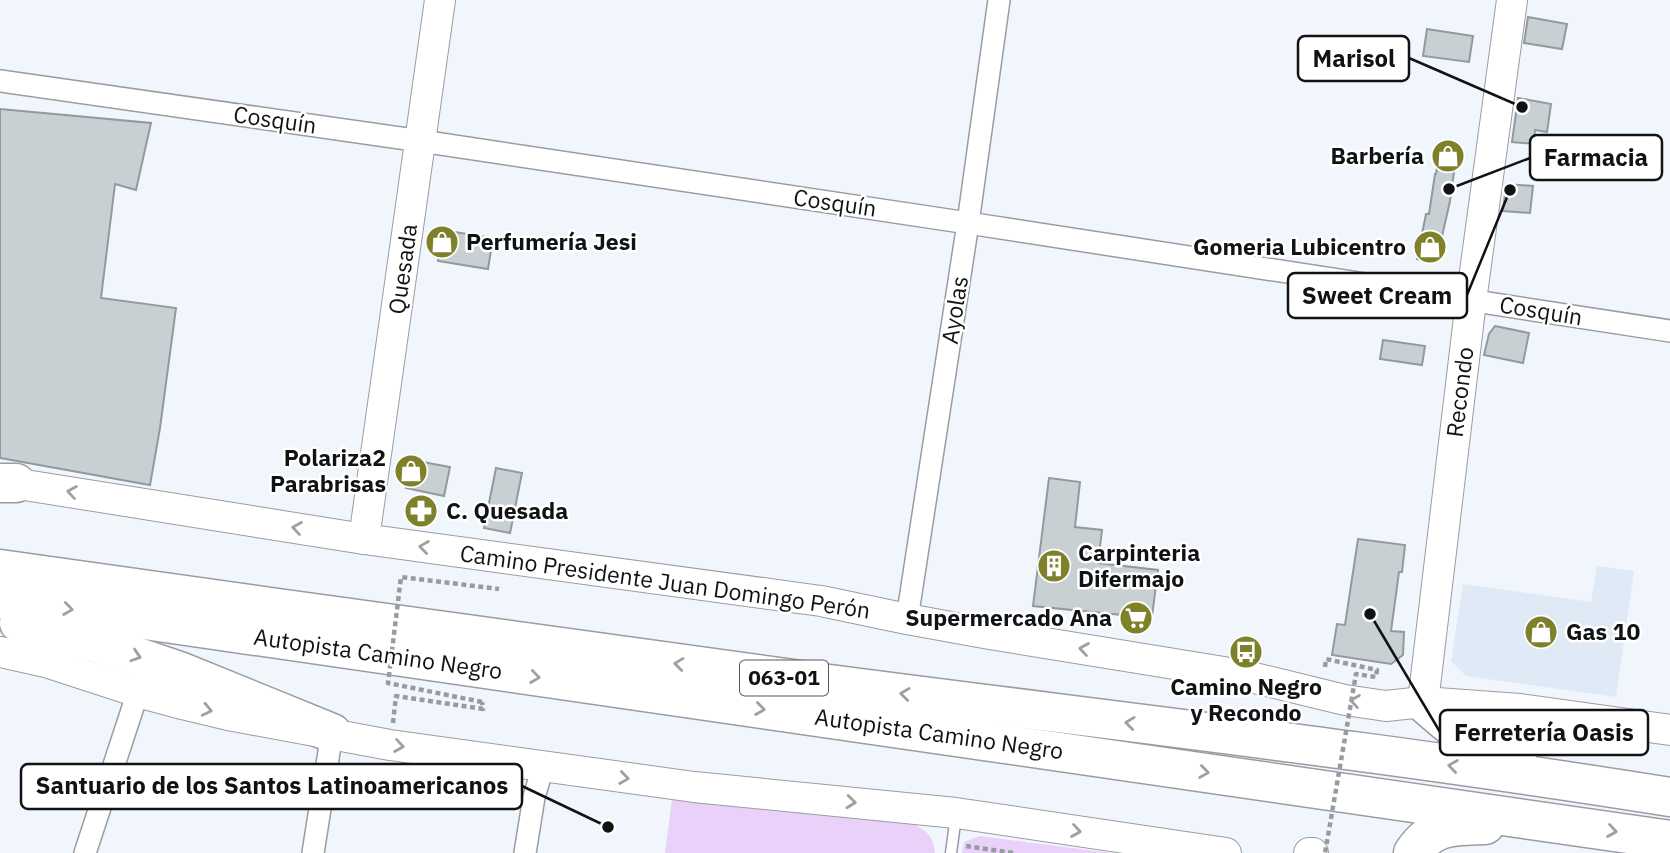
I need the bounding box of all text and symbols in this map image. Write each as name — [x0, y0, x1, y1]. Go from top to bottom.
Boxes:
callout: Marisol — [1298, 36, 1409, 81]
text: Marisol — [1313, 42, 1395, 74]
street label: Cosquín — [232, 98, 319, 140]
callout: Farmacia — [1530, 135, 1662, 180]
shop icon: Barbería — [1429, 137, 1467, 175]
place label: Barbería — [1330, 140, 1424, 170]
text: Farmacia — [1544, 141, 1648, 173]
street label: Cosquín — [792, 181, 879, 223]
street label: Quesada — [381, 222, 423, 316]
shop icon: Perfumería Jesi — [423, 223, 461, 261]
place label: Perfumería Jesi — [466, 226, 637, 256]
shop icon: Gomeria Lubicentro — [1411, 228, 1449, 266]
place label: Gomeria Lubicentro — [1193, 231, 1406, 261]
callout: Sweet Cream — [1288, 273, 1467, 318]
street label: Ayolas — [934, 274, 974, 346]
text: Sweet Cream — [1302, 279, 1452, 311]
street label: Cosquín — [1498, 289, 1585, 331]
street label: Recondo — [1439, 345, 1479, 439]
place label: Polariza2 Parabrisas — [270, 442, 386, 498]
shop icon: Polariza2 Parabrisas — [392, 452, 430, 490]
one-way arrow — [66, 485, 78, 500]
pharmacy icon: C. Quesada — [402, 492, 440, 530]
place label: C. Quesada — [446, 495, 568, 525]
one-way arrow — [291, 521, 302, 536]
street label: Camino Presidente Juan Domingo Perón — [458, 537, 872, 625]
place label: Carpinteria Difermajo — [1078, 537, 1200, 593]
one-way arrow — [418, 539, 430, 554]
building icon: Carpinteria Difermajo — [1035, 547, 1073, 585]
supermarket icon: Supermercado Ana — [1117, 599, 1155, 637]
one-way arrow — [62, 601, 73, 616]
place label: Supermercado Ana — [905, 602, 1112, 632]
shop icon: Gas 10 — [1522, 613, 1560, 651]
place label: Gas 10 — [1566, 616, 1640, 646]
street label: Autopista Camino Negro — [252, 621, 504, 685]
bus stop icon: Camino Negro y Recondo — [1227, 633, 1265, 671]
one-way arrow — [1078, 642, 1090, 657]
one-way arrow — [130, 648, 142, 663]
one-way arrow — [673, 657, 685, 672]
road number: 063-01 — [740, 660, 828, 696]
one-way arrow — [529, 669, 541, 684]
place label: Camino Negro y Recondo — [1170, 671, 1322, 727]
one-way arrow — [899, 686, 911, 701]
one-way arrow — [1349, 694, 1361, 709]
one-way arrow — [201, 701, 213, 716]
one-way arrow — [754, 701, 766, 716]
street label: Autopista Camino Negro — [813, 701, 1065, 765]
callout: Ferretería Oasis — [1440, 710, 1648, 755]
one-way arrow — [1124, 716, 1136, 731]
text: Ferretería Oasis — [1454, 716, 1634, 748]
one-way arrow — [393, 738, 405, 753]
one-way arrow — [1447, 758, 1459, 773]
callout: Santuario de los Santos Latinoamericanos — [21, 764, 522, 809]
one-way arrow — [1198, 764, 1210, 779]
text: Santuario de los Santos Latinoamericanos — [36, 769, 508, 801]
one-way arrow — [619, 770, 630, 785]
one-way arrow — [845, 795, 856, 810]
one-way arrow — [1070, 823, 1082, 838]
one-way arrow — [1606, 823, 1618, 838]

